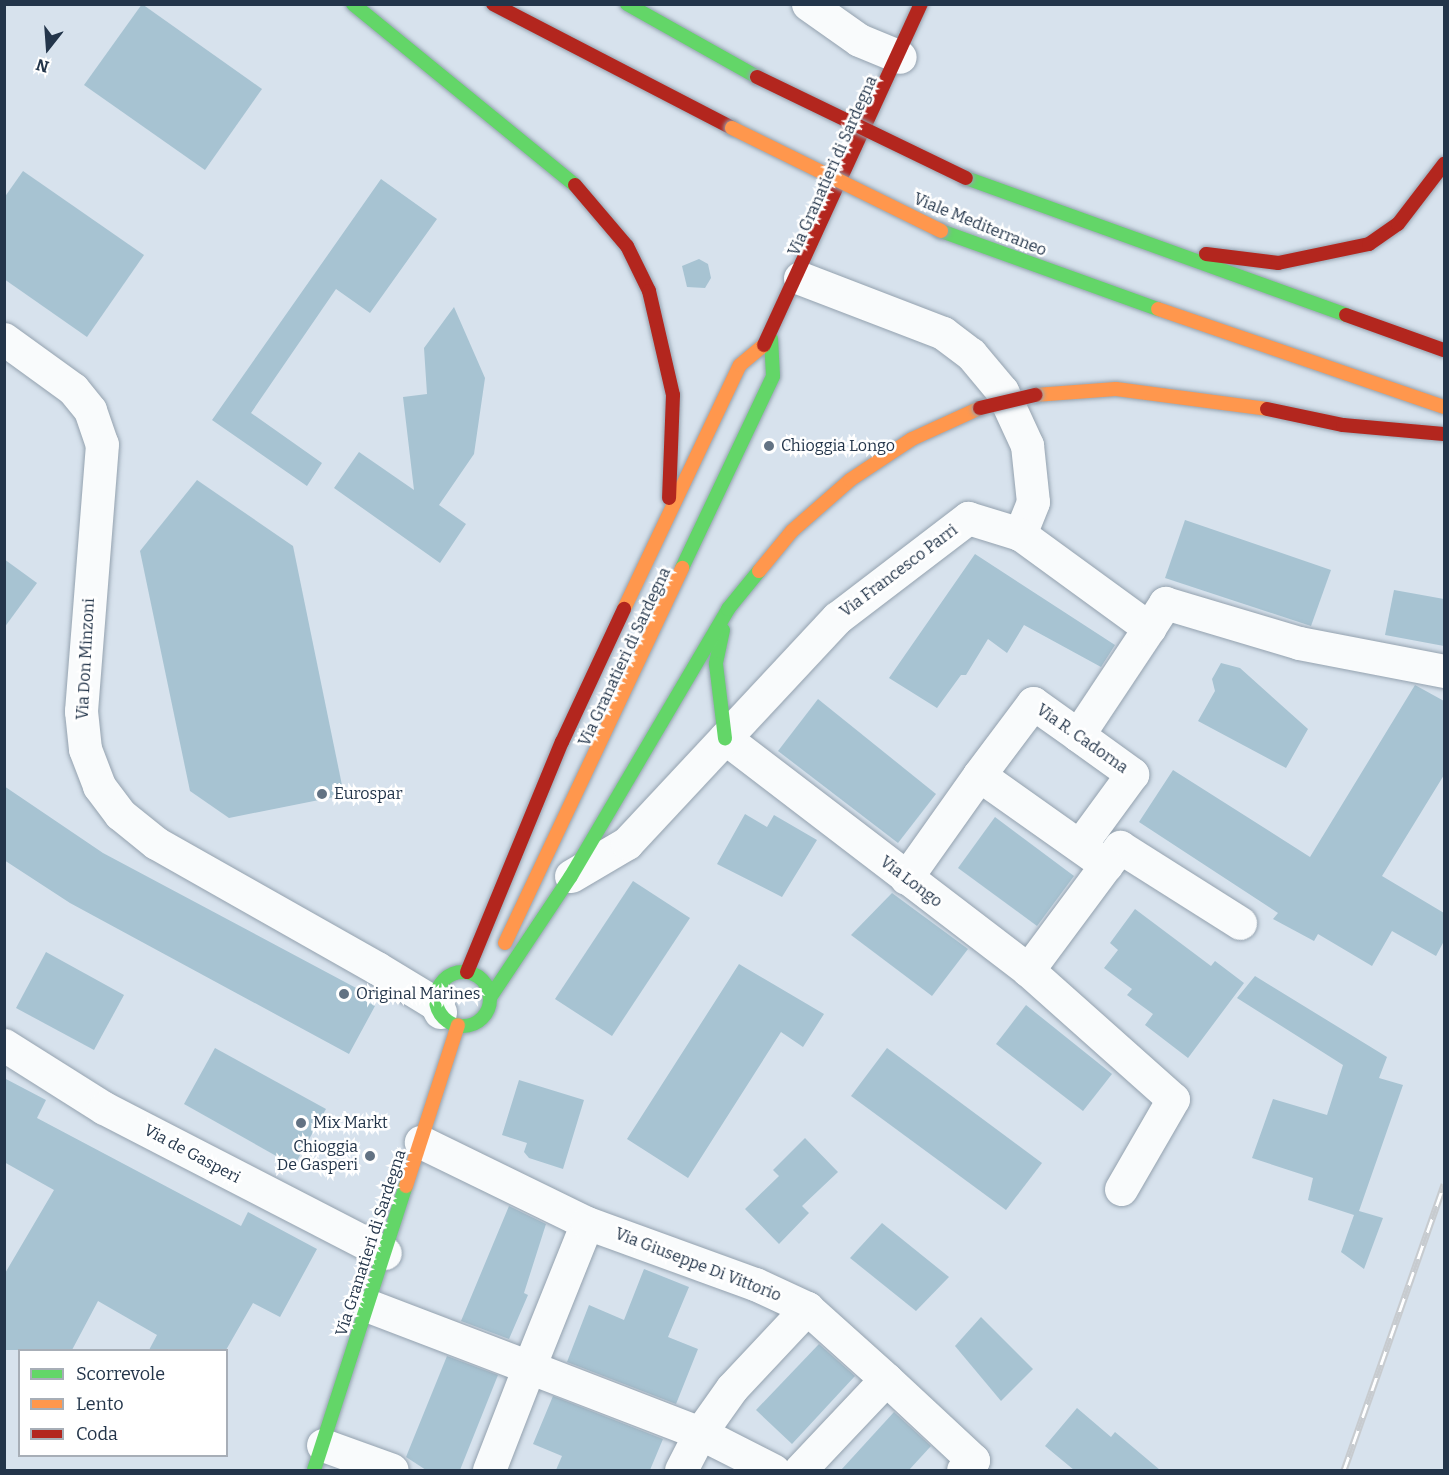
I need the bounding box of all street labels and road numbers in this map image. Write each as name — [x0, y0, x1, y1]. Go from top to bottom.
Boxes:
street label: Via Granatieri di Sardegna — [785, 73, 881, 259]
street label: Viale Mediterraneo — [911, 190, 1049, 260]
street label: Via Francesco Parri — [836, 521, 962, 621]
street label: Via Granatieri di Sardegna — [575, 565, 675, 749]
street label: Via Don Minzoni — [73, 598, 99, 720]
street label: Via R. Cadorna — [1033, 700, 1131, 778]
street label: Via Longo — [876, 852, 946, 912]
street label: Via de Gasperi — [141, 1121, 243, 1187]
street label: Via Granatieri di Sardegna — [332, 1147, 410, 1339]
street label: Via Giuseppe Di Vittorio — [612, 1224, 784, 1306]

